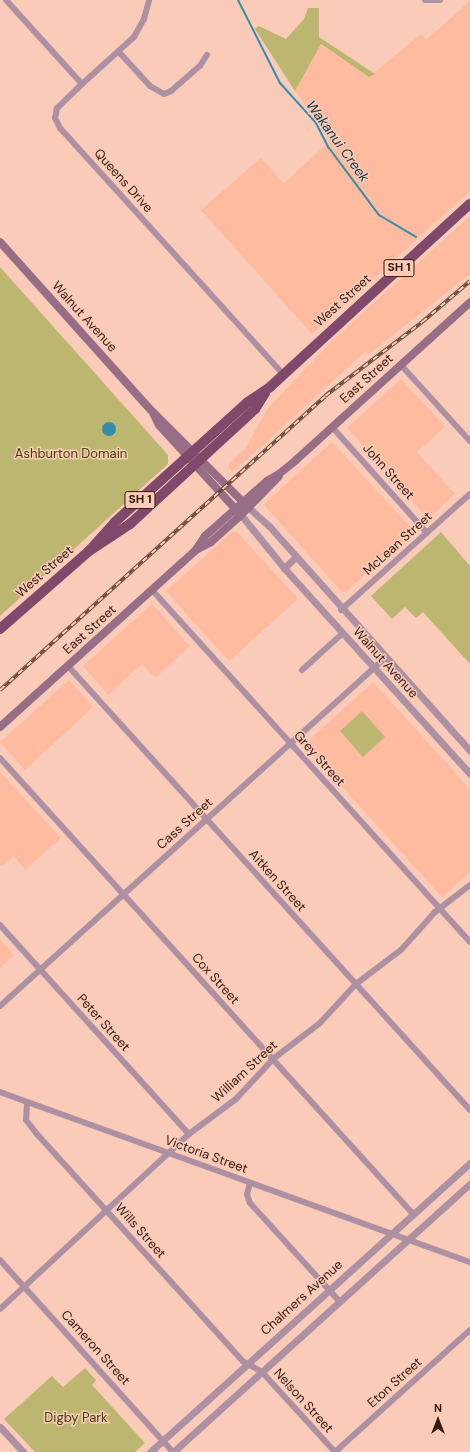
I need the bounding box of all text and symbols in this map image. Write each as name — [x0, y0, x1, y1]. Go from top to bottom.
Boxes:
water label: Wakanui Creek — [303, 97, 373, 185]
street label: Queens Drive — [90, 146, 156, 216]
road number: SH 1 — [383, 258, 415, 278]
street label: West Street — [311, 271, 375, 331]
street label: Walnut Avenue — [48, 279, 120, 355]
street label: East Street — [337, 351, 397, 407]
street label: John Street — [359, 441, 417, 503]
park label: Ashburton Domain — [15, 446, 127, 462]
road number: SH 1 — [124, 490, 156, 510]
street label: McLean Street — [360, 509, 436, 579]
street label: West Street — [13, 543, 77, 601]
street label: East Street — [60, 602, 120, 658]
street label: Walnut Avenue — [349, 625, 421, 701]
street label: Grey Street — [290, 728, 348, 790]
street label: Cass Street — [154, 795, 216, 853]
street label: Aitken Street — [245, 847, 309, 915]
street label: Cox Street — [188, 950, 242, 1008]
street label: Peter Street — [73, 991, 133, 1055]
street label: William Street — [209, 1038, 281, 1106]
street label: Victoria Street — [162, 1133, 250, 1177]
street label: Wills Street — [111, 1200, 169, 1262]
street label: Chalmers Avenue — [258, 1257, 346, 1339]
street label: Cameron Street — [57, 1307, 133, 1389]
street label: Eton Street — [365, 1355, 425, 1411]
street label: Nelson Street — [270, 1366, 336, 1436]
north arrow — [418, 1400, 458, 1440]
text: N — [434, 1401, 442, 1415]
park label: Digby Park — [44, 1410, 108, 1426]

